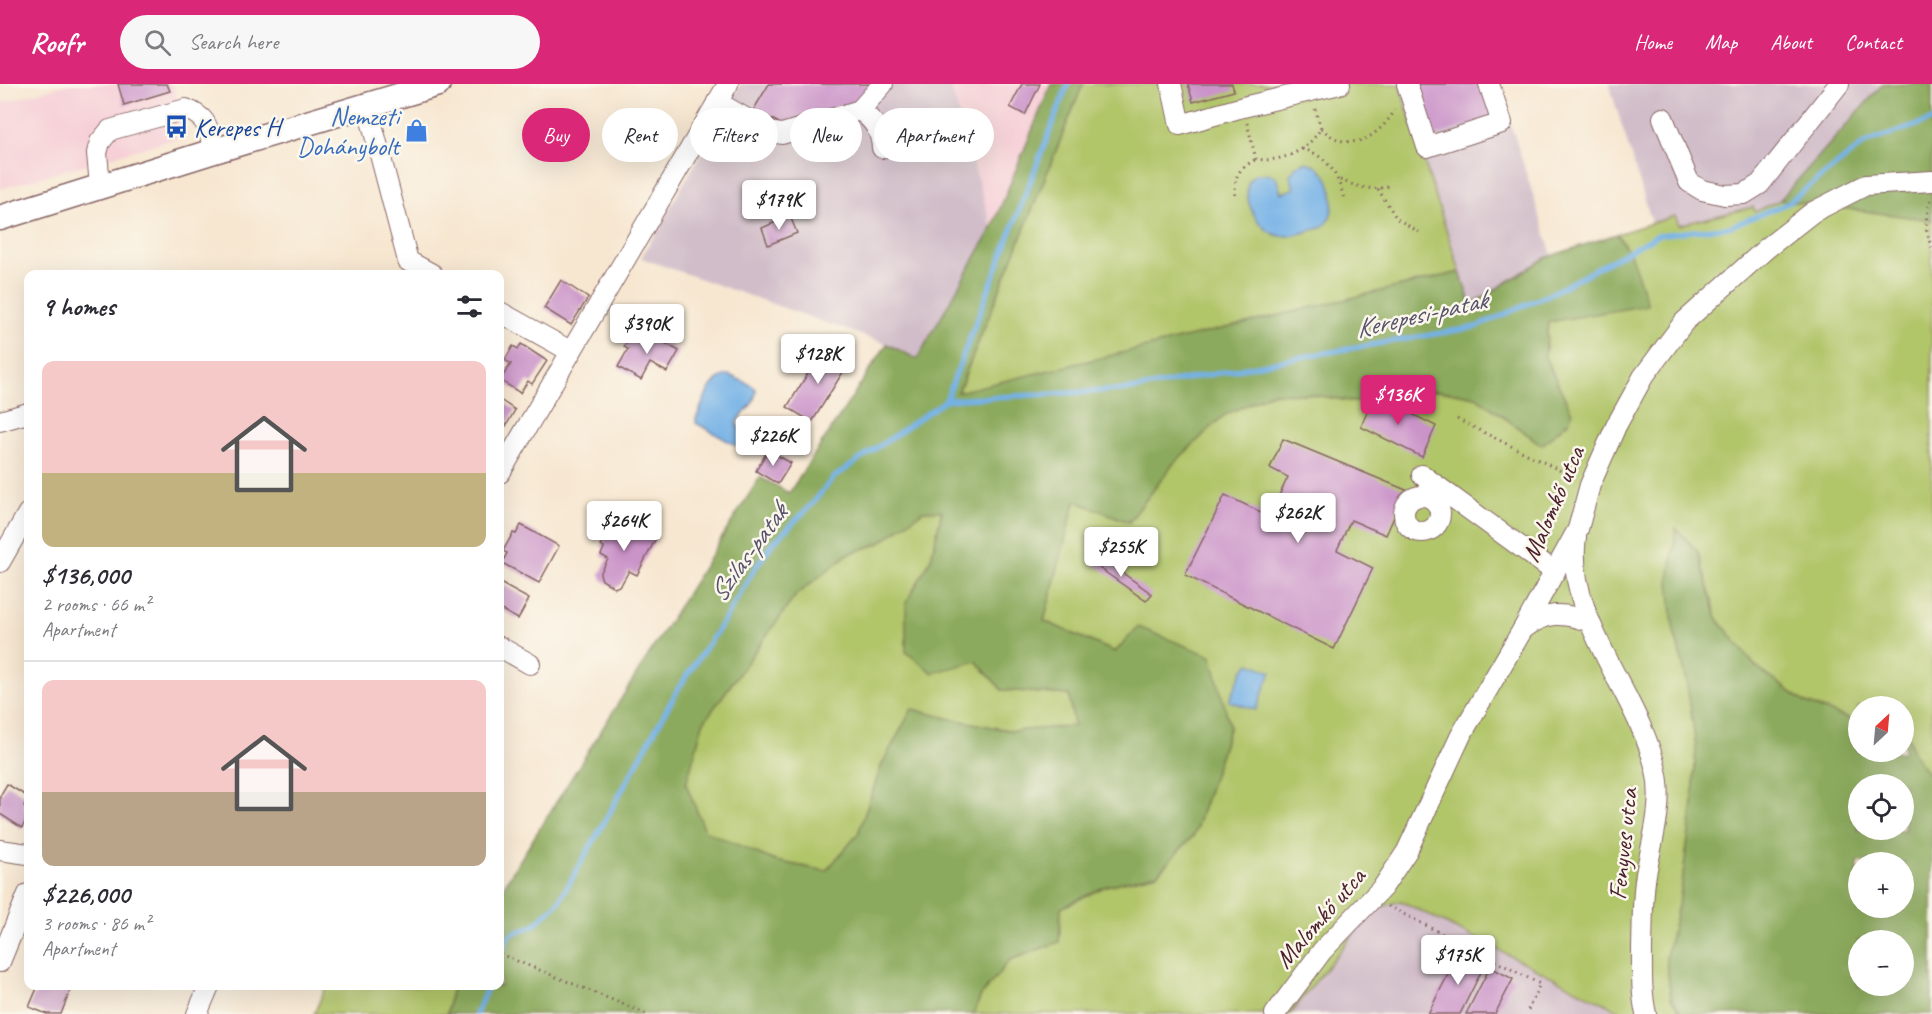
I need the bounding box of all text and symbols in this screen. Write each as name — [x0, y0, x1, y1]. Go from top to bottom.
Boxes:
search box — [120, 15, 540, 69]
text: Roofr — [30, 25, 84, 60]
icon: search — [141, 26, 174, 59]
text: Search here — [189, 28, 278, 56]
text: Home — [1634, 29, 1672, 55]
text: Map — [1705, 29, 1737, 55]
text: About — [1770, 29, 1812, 55]
text: Contact — [1845, 29, 1902, 55]
place label: Nemzeti Dohánybolt — [297, 100, 402, 163]
chip: Buy — [522, 108, 590, 162]
chip: Rent — [602, 108, 678, 162]
chip: Filters — [690, 108, 778, 162]
chip: New — [790, 108, 862, 162]
chip: Apartment — [874, 108, 994, 162]
place label: Kerepes H — [194, 111, 285, 144]
bus stop icon: Kerepes H — [163, 114, 189, 140]
shop icon: Nemzeti Dohánybolt — [404, 118, 430, 144]
pin: $179K — [737, 180, 821, 231]
text: $179K — [756, 187, 802, 212]
water label: Kerepesi-patak — [1352, 281, 1495, 346]
text: 9 homes — [42, 290, 115, 323]
icon: filters — [453, 290, 486, 323]
pin: $390K — [605, 304, 689, 355]
text: $390K — [624, 311, 670, 336]
pin: $128K — [776, 334, 860, 385]
text: $128K — [795, 341, 841, 366]
pin: $136K — [1356, 375, 1440, 426]
text: $136K — [1375, 382, 1421, 407]
icon: home — [210, 400, 318, 508]
pin: $226K — [731, 416, 815, 467]
text: $226K — [750, 423, 796, 448]
street label: Malomkő utca — [1514, 440, 1593, 567]
water label: Szilas-patak — [701, 493, 798, 609]
pin: $262K — [1256, 493, 1340, 544]
text: $262K — [1275, 500, 1321, 525]
pin: $264K — [582, 501, 666, 552]
text: $264K — [601, 508, 647, 533]
pin: $255K — [1079, 527, 1163, 578]
text: $255K — [1098, 534, 1144, 559]
text: $136,000 — [42, 559, 130, 592]
text: 2 rooms · 66 m² — [42, 592, 150, 617]
text: Apartment — [42, 617, 115, 642]
north arrow — [1848, 696, 1914, 762]
map controls — [1848, 696, 1914, 996]
icon: home — [210, 719, 318, 827]
button: locate — [1848, 774, 1914, 840]
street label: Fenyves utca — [1601, 785, 1645, 901]
button: + — [1848, 852, 1914, 918]
street label: Malomkő utca — [1267, 860, 1374, 975]
text: $226,000 — [42, 878, 130, 911]
text: 3 rooms · 86 m² — [42, 911, 150, 936]
button: − — [1848, 930, 1914, 996]
pin: $175K — [1416, 935, 1500, 986]
text: Apartment — [42, 936, 115, 961]
text: $175K — [1435, 942, 1481, 967]

